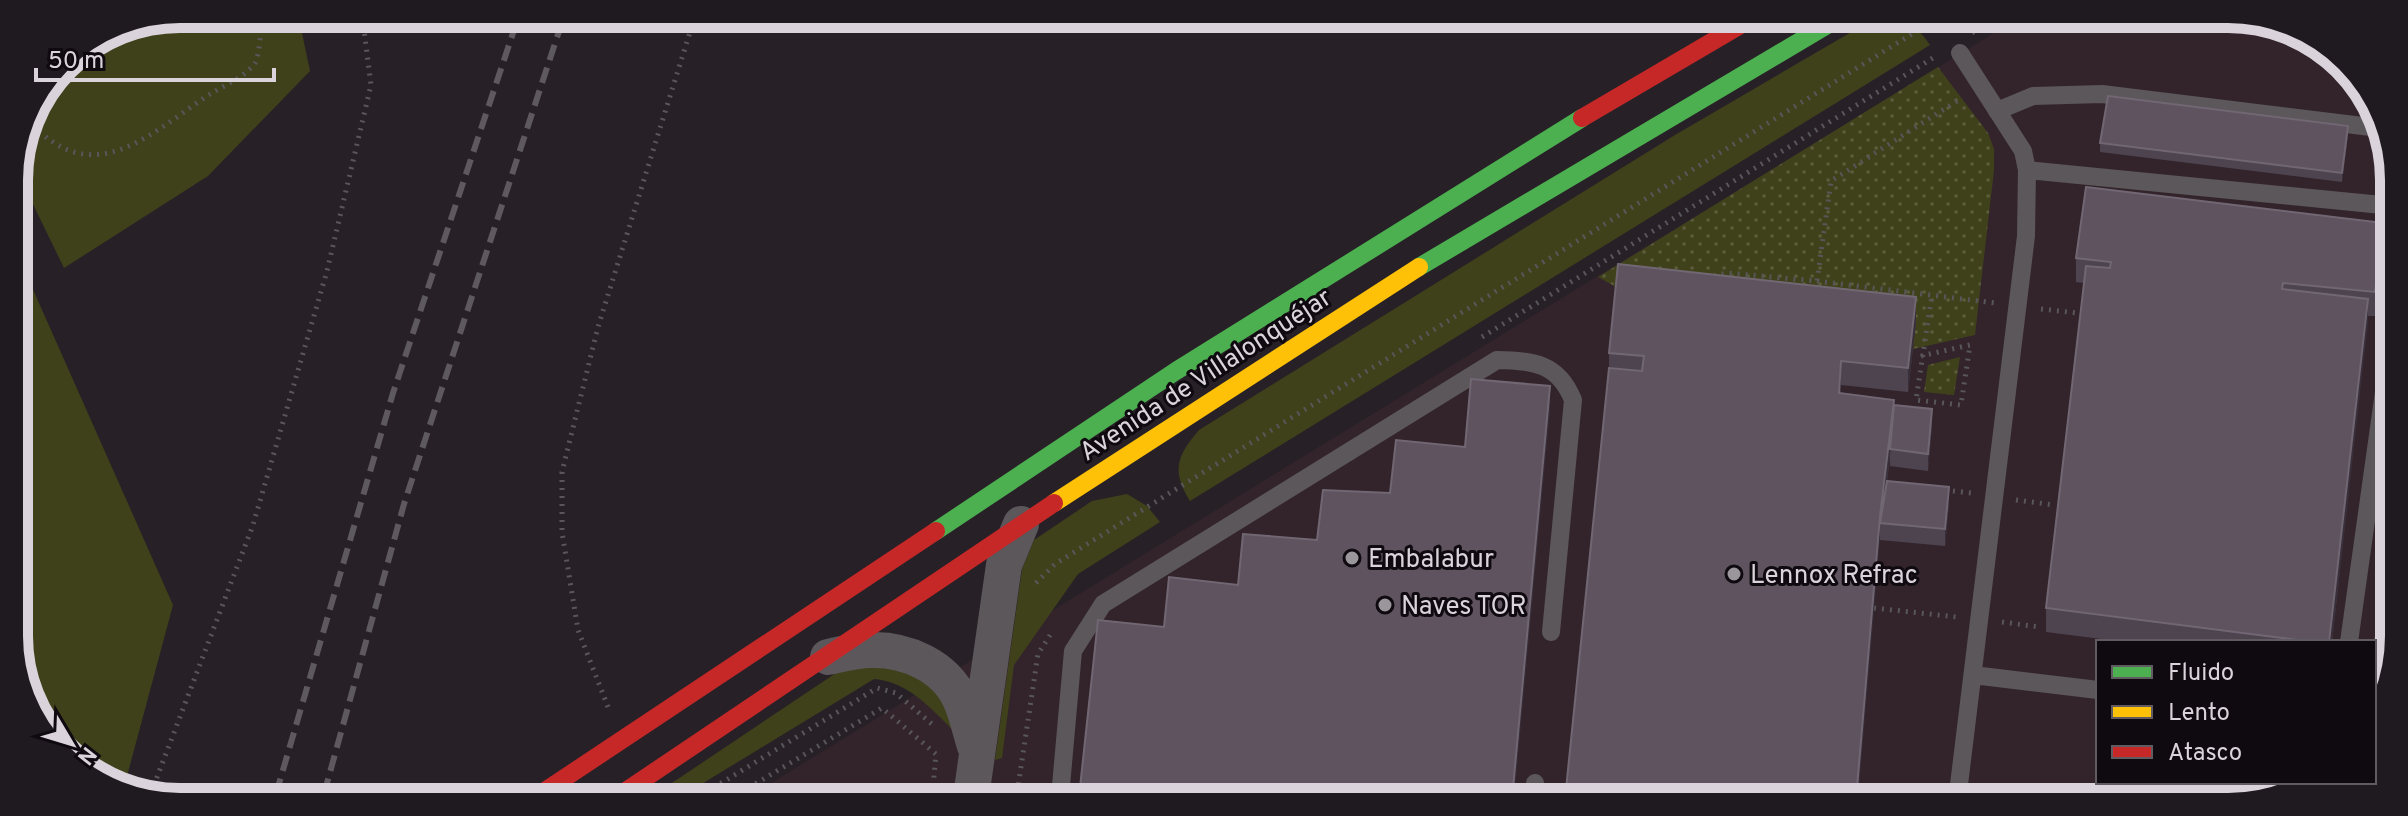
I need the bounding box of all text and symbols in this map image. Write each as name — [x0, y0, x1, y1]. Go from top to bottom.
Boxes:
scale bar — [36, 32, 274, 82]
text: 50 m — [48, 47, 104, 77]
street label: Avenida de Villalonquéjar — [1074, 282, 1339, 470]
place label: Embalabur — [1368, 544, 1494, 577]
marker: Embalabur — [1343, 549, 1361, 567]
place label: Lennox Refrac — [1750, 560, 1918, 593]
marker: Lennox Refrac — [1725, 565, 1743, 583]
place label: Naves TOR — [1401, 591, 1527, 624]
marker: Naves TOR — [1376, 596, 1394, 614]
legend — [2096, 640, 2376, 784]
text: Fluido — [2168, 659, 2234, 689]
text: Lento — [2168, 699, 2230, 729]
north arrow — [32, 704, 112, 784]
text: Atasco — [2168, 739, 2242, 769]
text: N — [70, 740, 101, 769]

